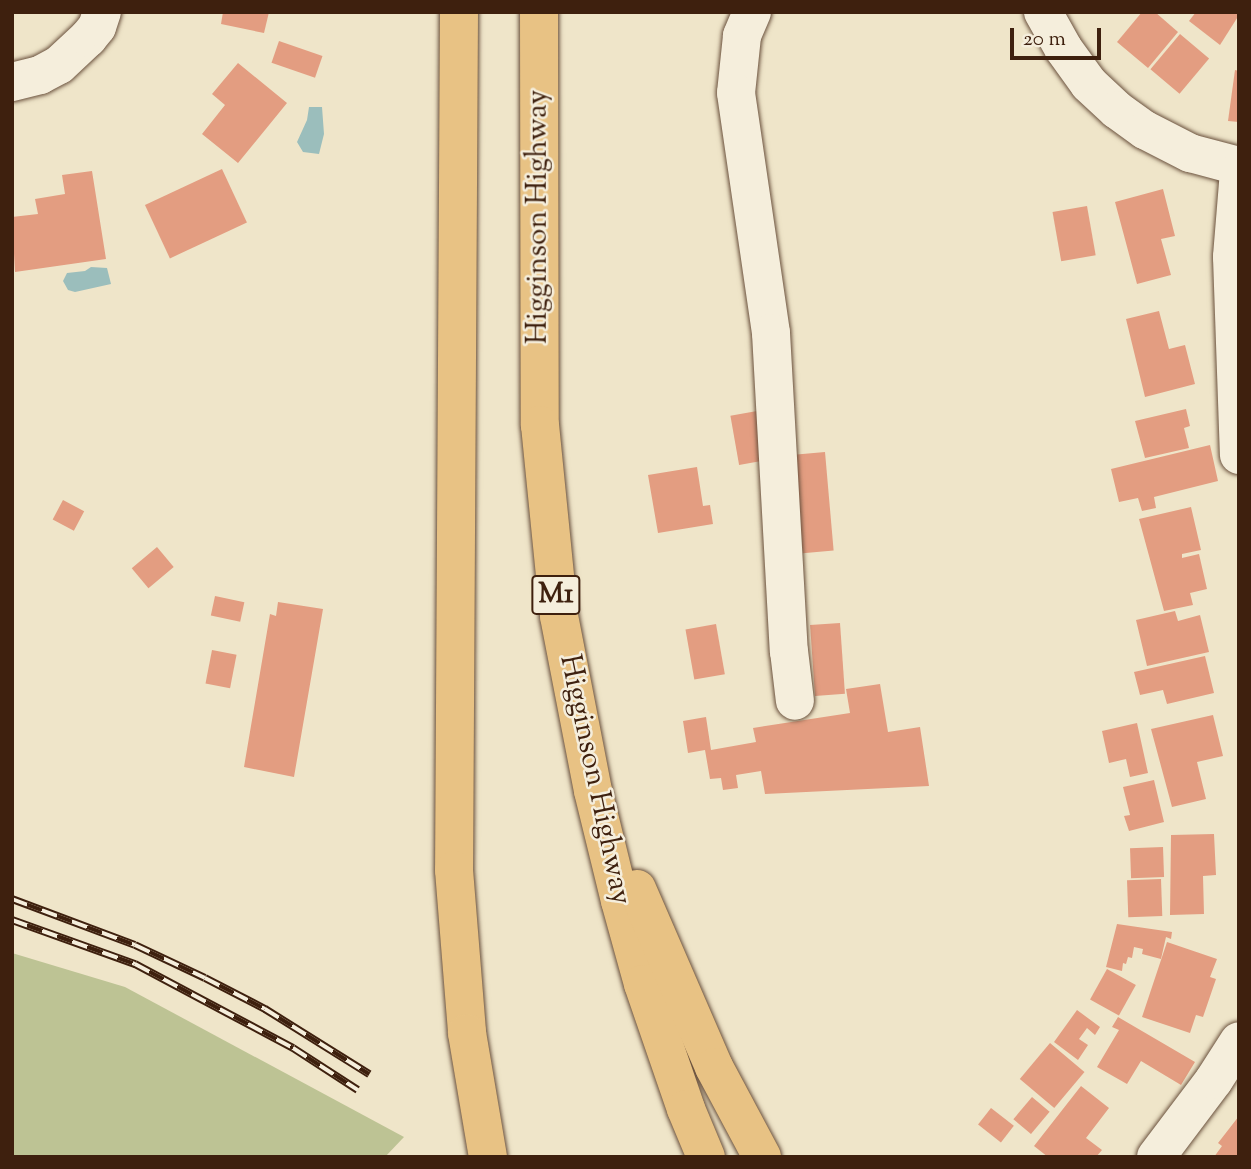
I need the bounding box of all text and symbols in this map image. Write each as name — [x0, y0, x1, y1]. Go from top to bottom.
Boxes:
scale bar — [1013, 14, 1104, 58]
text: 20 m — [1023, 25, 1066, 55]
street label: Higginson Highway — [521, 90, 557, 344]
road number: M1 — [530, 570, 582, 620]
street label: Higginson Highway — [550, 652, 638, 908]

